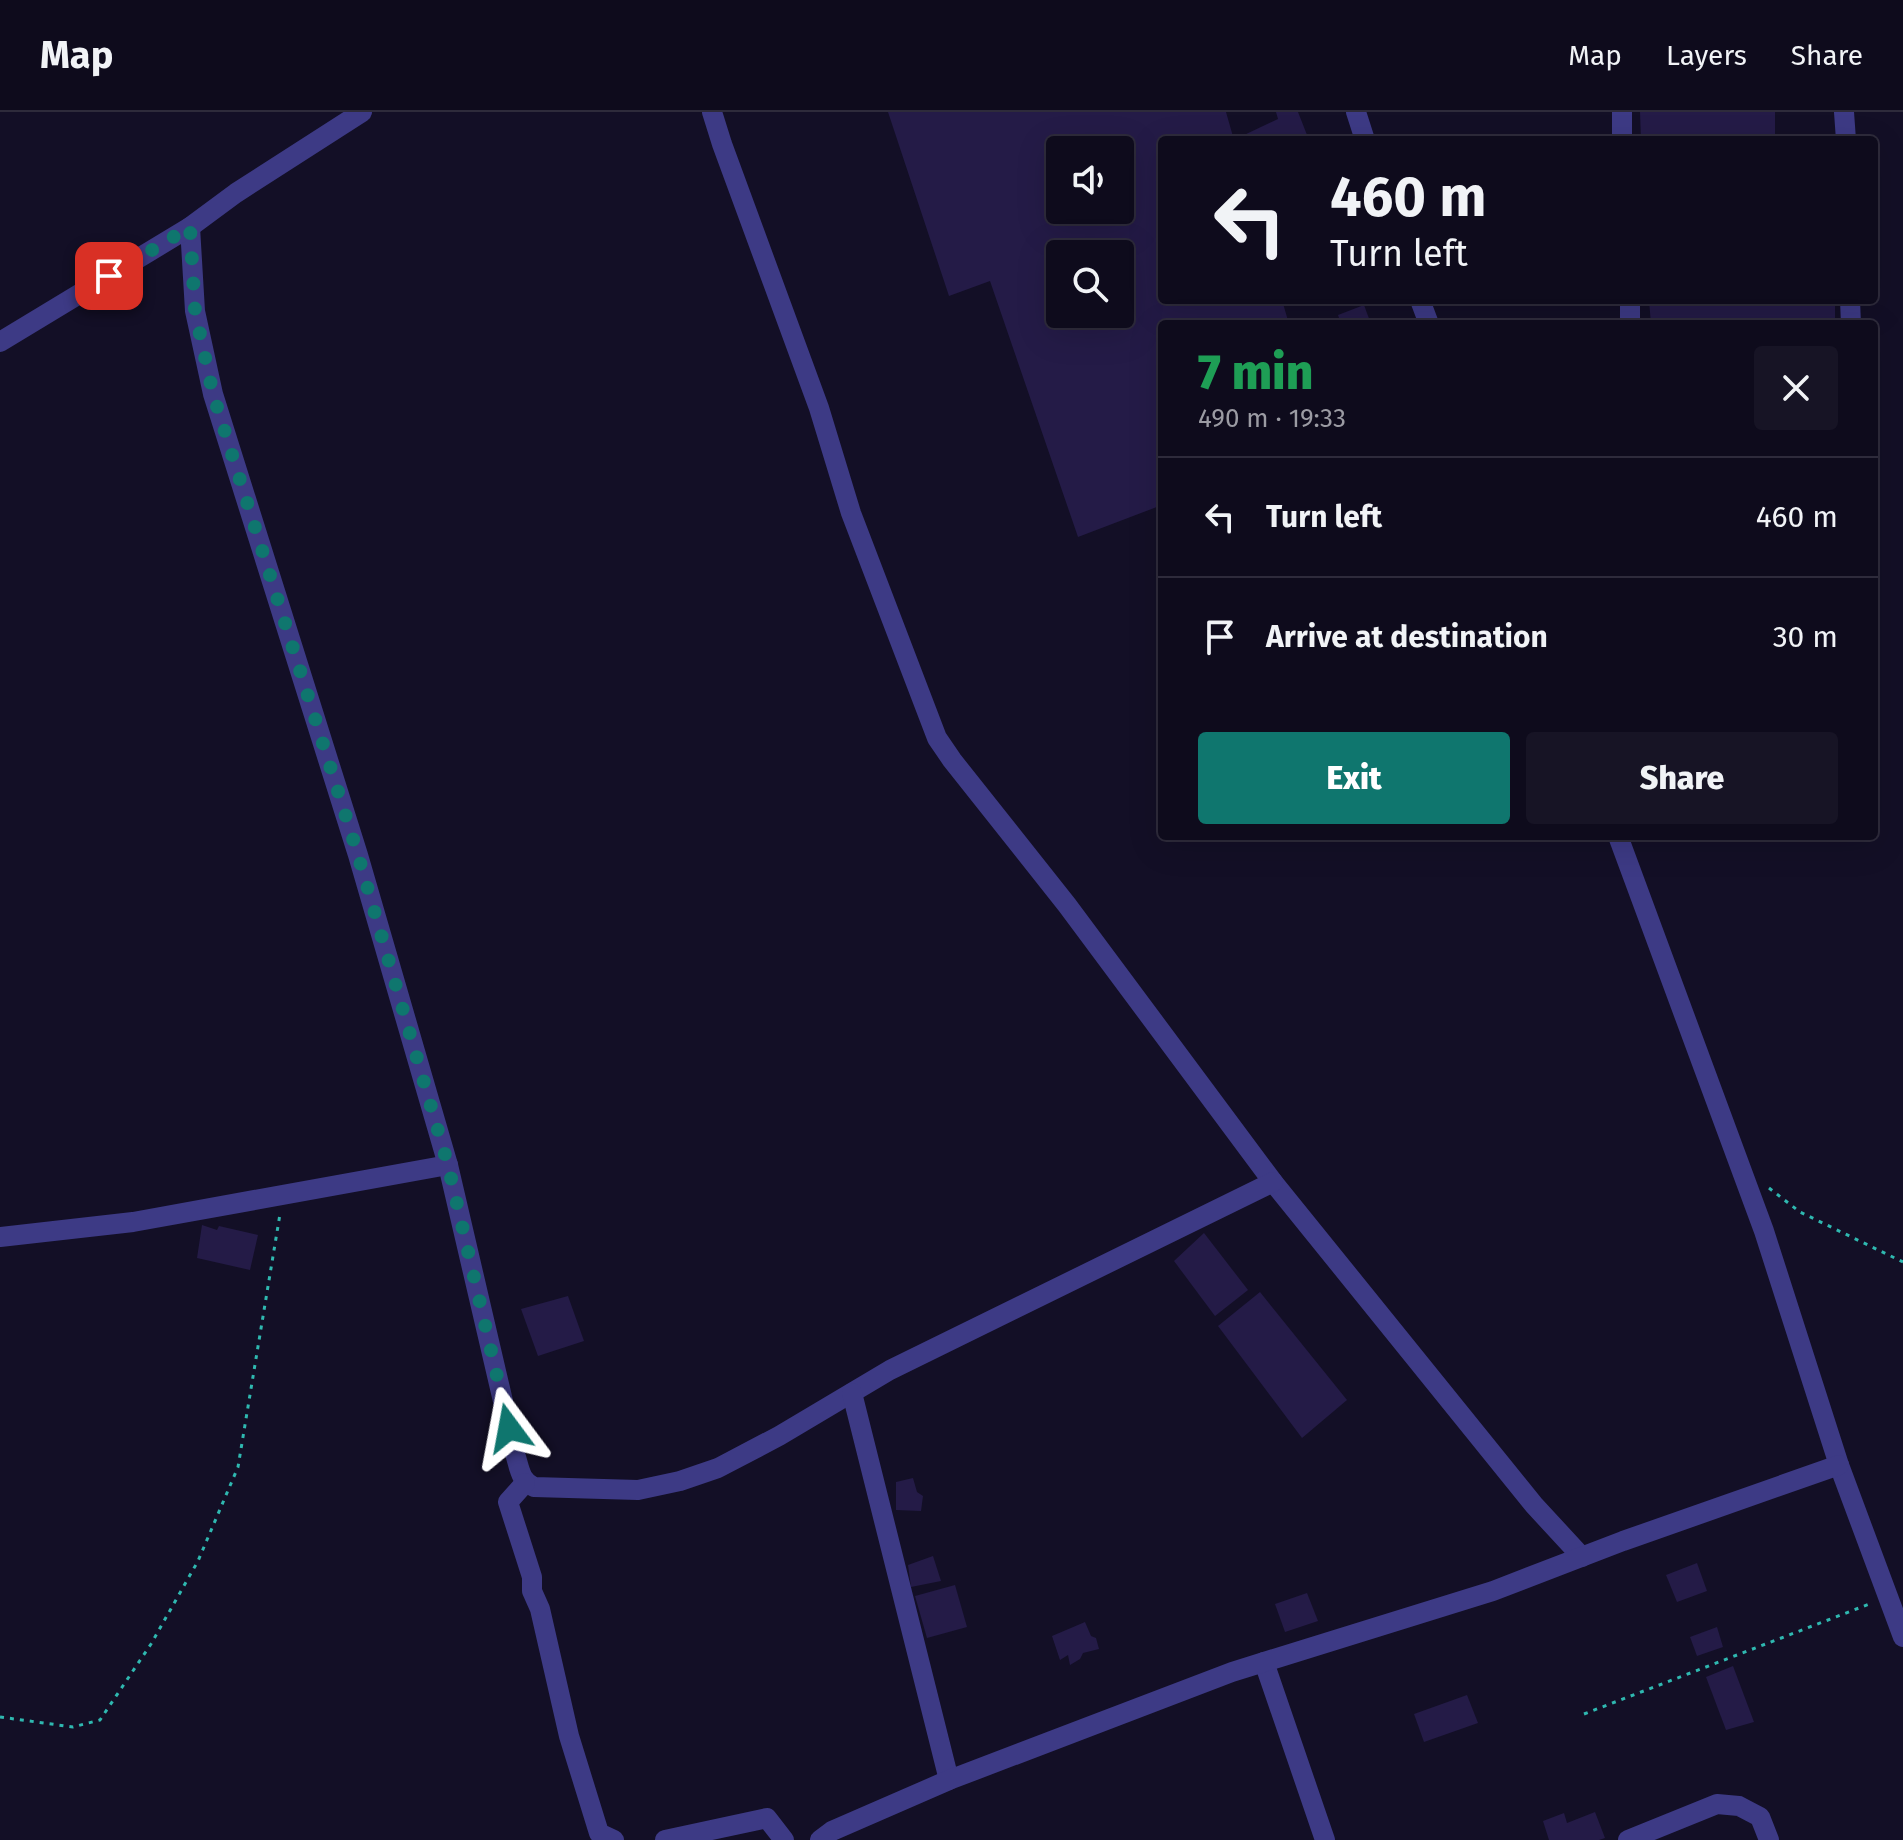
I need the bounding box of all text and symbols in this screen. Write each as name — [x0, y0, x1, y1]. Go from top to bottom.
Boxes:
text: Map — [40, 32, 113, 78]
text: Map — [1568, 39, 1622, 72]
text: Layers — [1666, 39, 1747, 72]
text: Share — [1791, 39, 1863, 72]
map controls — [1046, 136, 1134, 328]
button: sound — [1046, 136, 1134, 224]
text: 460 m — [1330, 164, 1487, 231]
icon: left — [1198, 168, 1302, 272]
text: Turn left — [1330, 232, 1468, 276]
button: search — [1046, 240, 1134, 328]
pin — [75, 242, 143, 310]
icon: arrive — [87, 254, 131, 298]
text: 7 min — [1198, 344, 1313, 402]
button: close — [1754, 346, 1838, 430]
text: 490 m · 19:33 — [1198, 403, 1346, 434]
icon: left — [1198, 495, 1242, 539]
text: Turn left — [1266, 499, 1382, 535]
text: 460 m — [1756, 499, 1838, 535]
icon: arrive — [1198, 615, 1242, 659]
text: Arrive at destination — [1266, 619, 1548, 655]
text: 30 m — [1773, 619, 1838, 655]
button: Exit — [1198, 732, 1510, 824]
button: Share — [1526, 732, 1838, 824]
position arrow — [467, 1386, 551, 1470]

